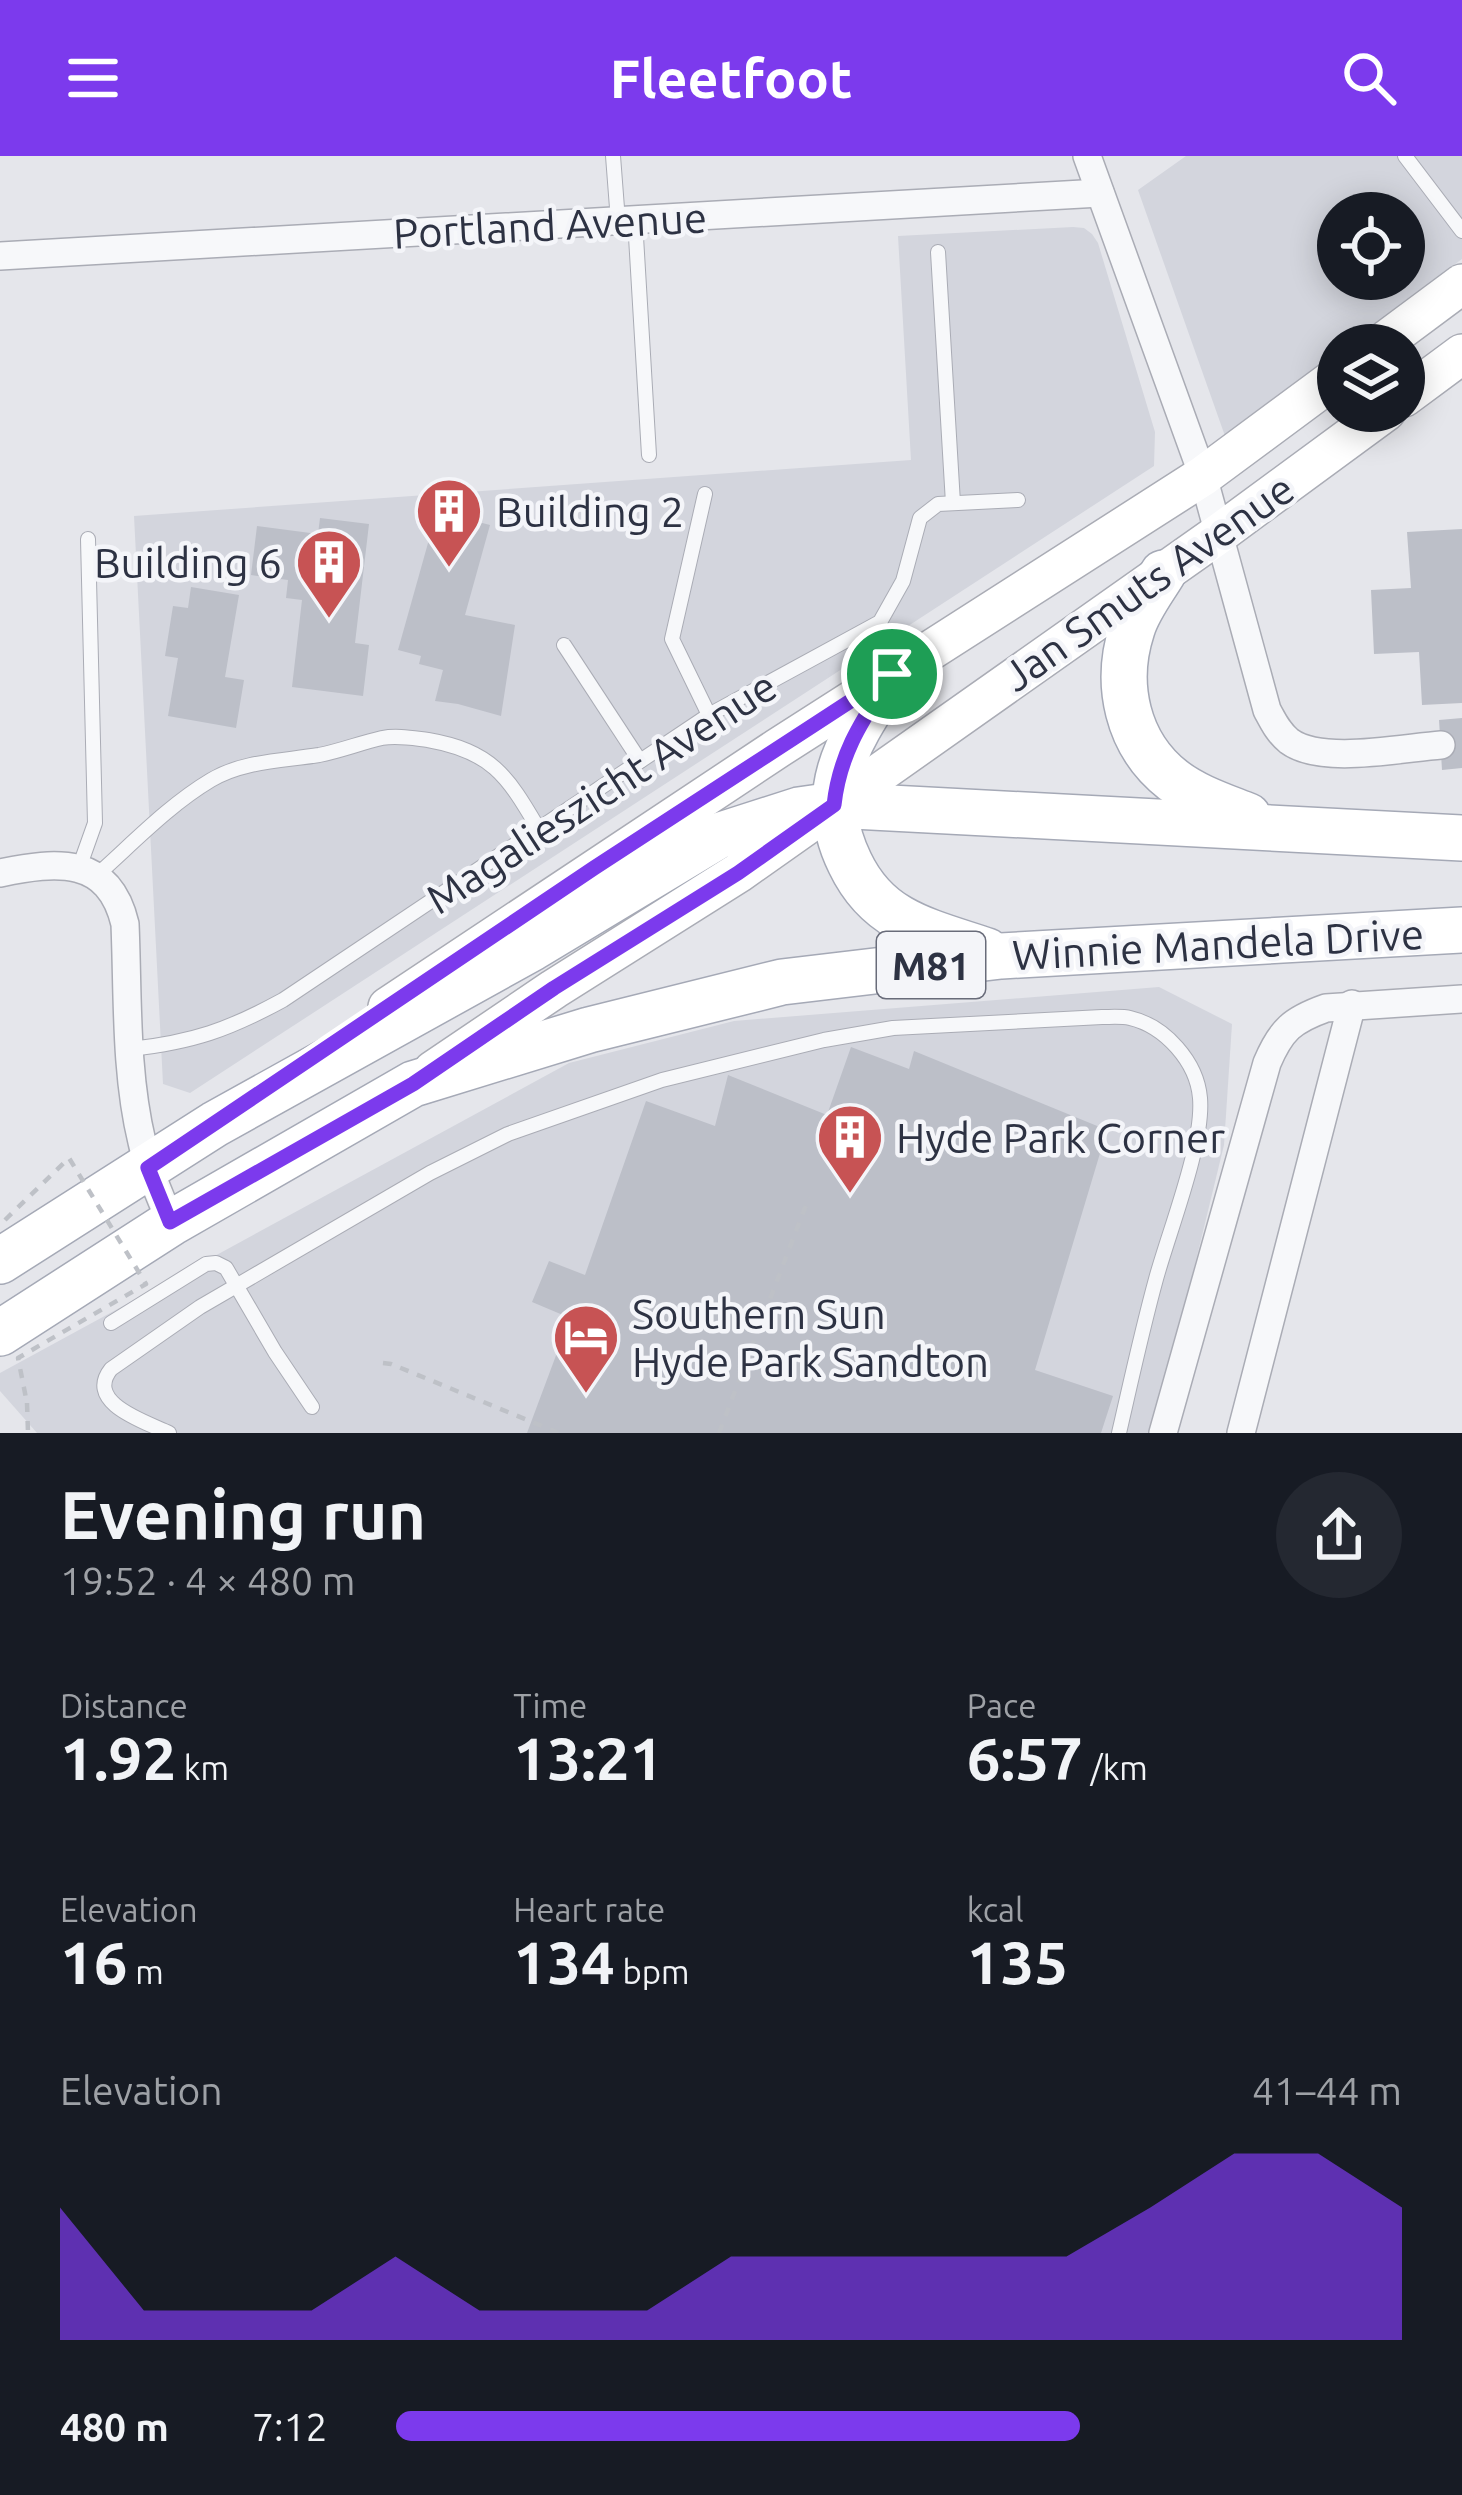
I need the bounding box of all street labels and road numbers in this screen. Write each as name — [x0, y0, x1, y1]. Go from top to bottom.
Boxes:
street label: Portland Avenue — [392, 193, 708, 257]
street label: Jan Smuts Avenue — [994, 464, 1302, 700]
street label: Magalieszicht Avenue — [417, 661, 785, 923]
street label: Winnie Mandela Drive — [1011, 910, 1425, 978]
road number: M81 — [877, 932, 985, 998]

